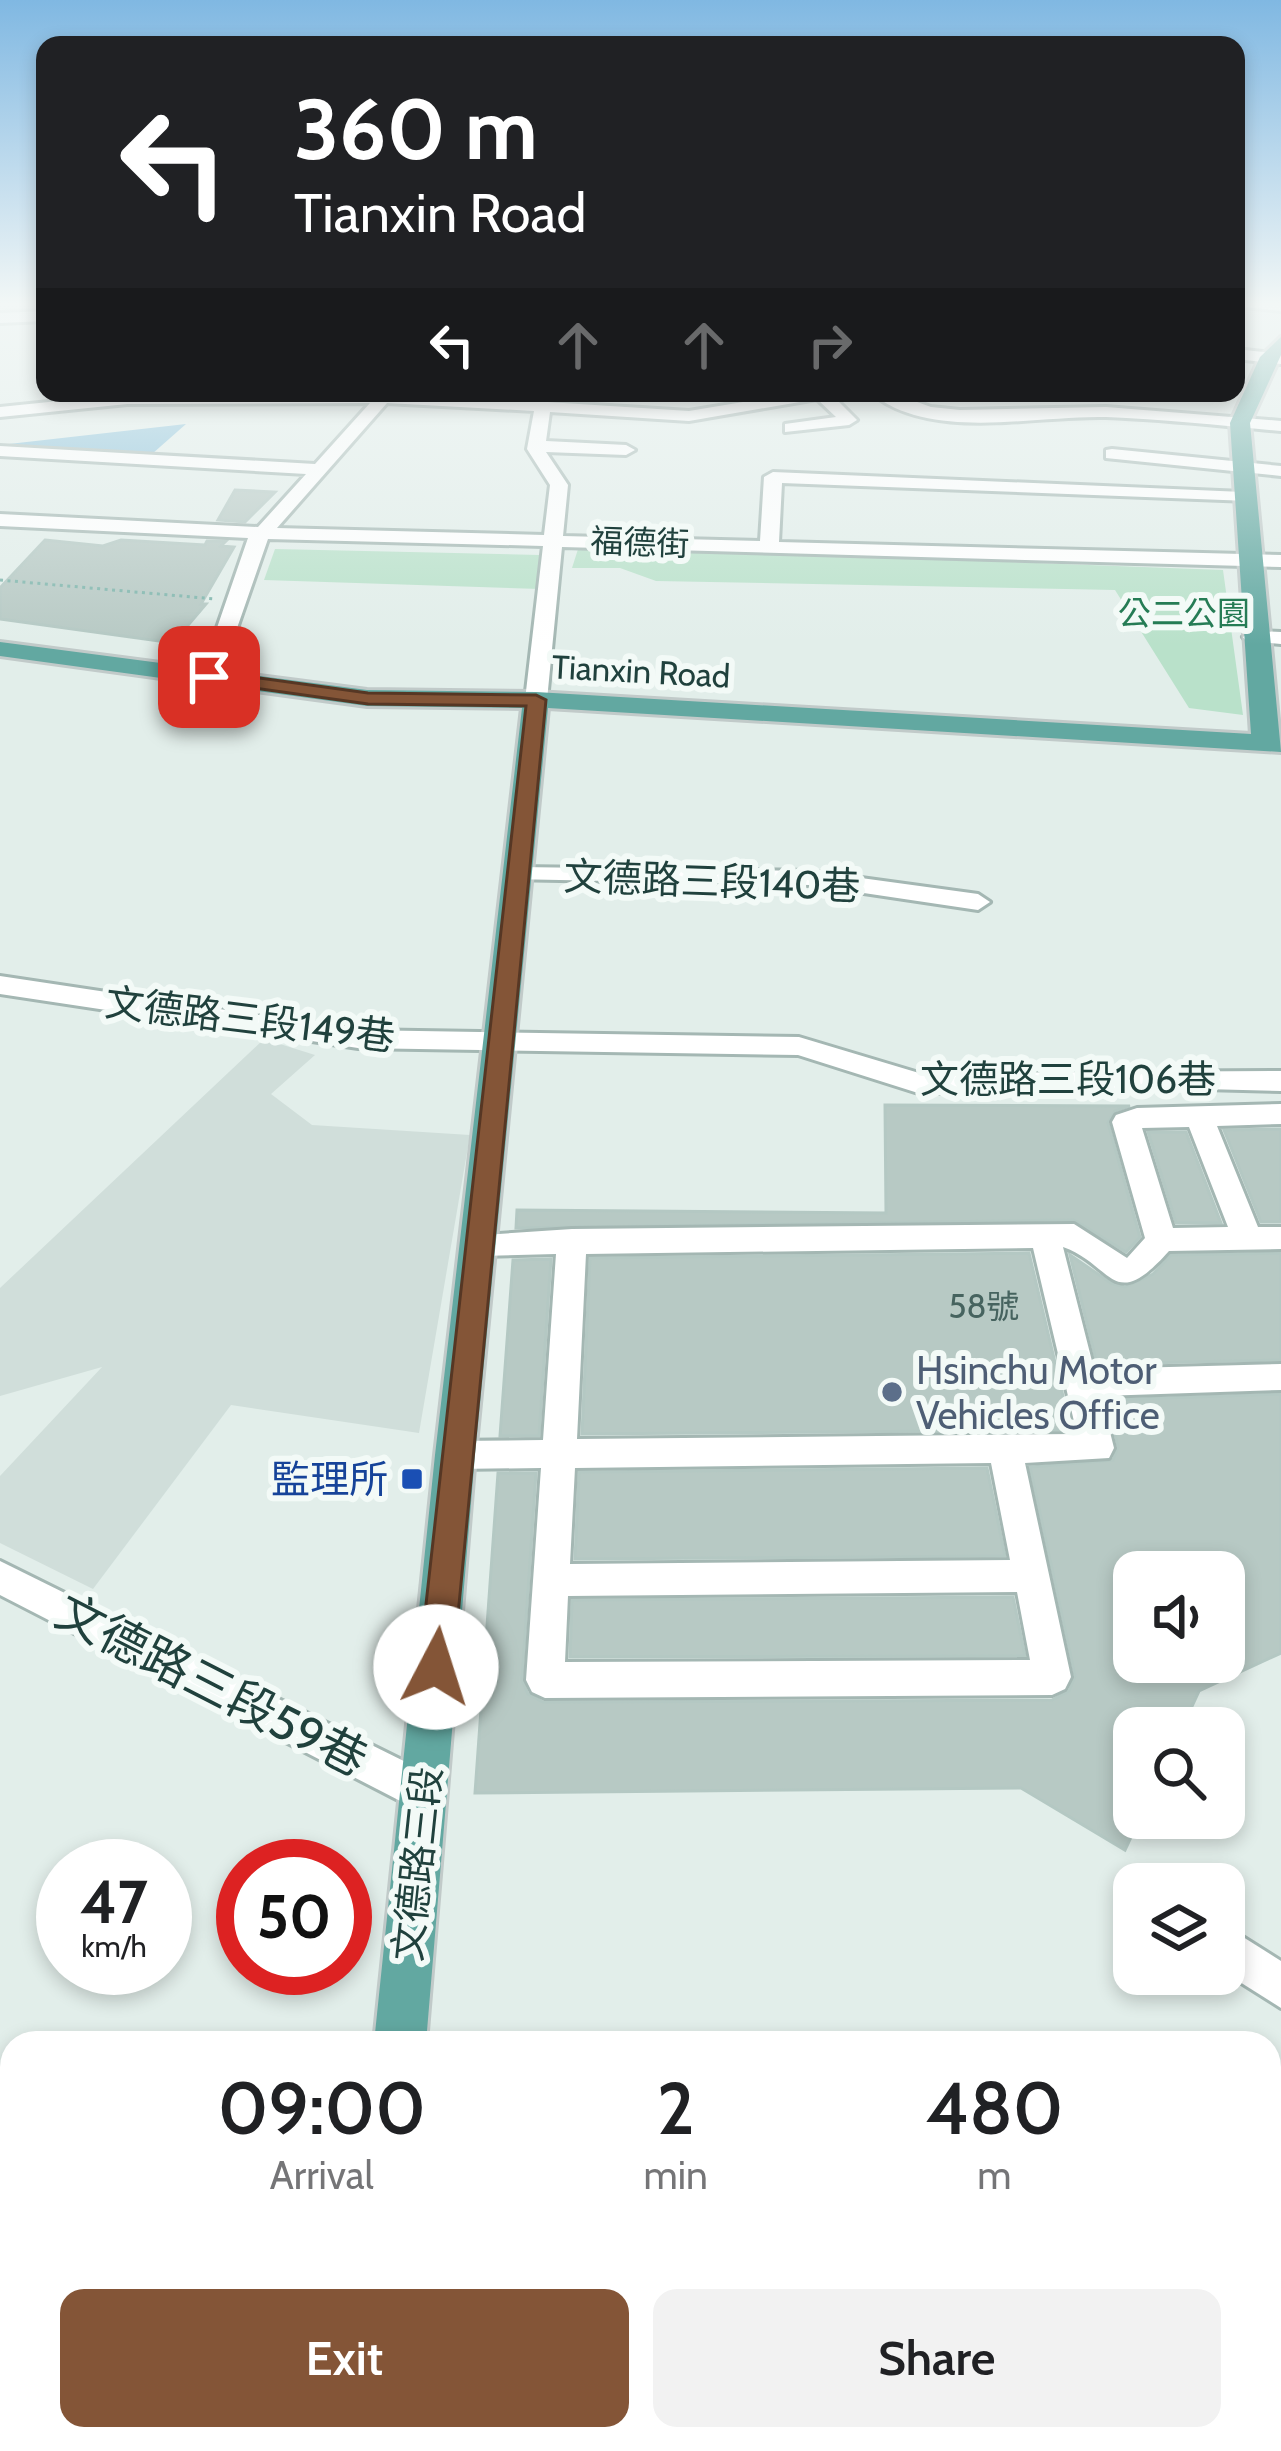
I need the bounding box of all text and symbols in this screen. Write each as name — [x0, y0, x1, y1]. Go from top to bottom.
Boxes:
text: 360 m — [294, 78, 538, 180]
icon: left — [96, 84, 252, 240]
text: Tianxin Road — [294, 180, 586, 246]
icon: left — [419, 312, 485, 378]
icon: ahead — [545, 312, 611, 378]
icon: ahead — [671, 312, 737, 378]
icon: right — [797, 312, 863, 378]
street label: 福德街 — [590, 520, 690, 564]
park label: 公二公園 — [1118, 593, 1250, 633]
pin — [158, 626, 260, 728]
icon: arrive — [176, 644, 242, 710]
street label: Tianxin Road — [551, 646, 731, 696]
street label: 文德路三段140巷 — [563, 852, 861, 910]
street label: 文德路三段149巷 — [102, 977, 398, 1061]
street label: 文德路三段106巷 — [920, 1055, 1216, 1103]
house number: 58號 — [949, 1286, 1019, 1326]
place label: Hsinchu Motor Vehicles Office — [916, 1346, 1160, 1439]
marker: Hsinchu Motor Vehicles Office — [879, 1379, 905, 1405]
place label: 監理所 — [271, 1455, 388, 1503]
marker: 監理所 — [399, 1466, 425, 1492]
map controls — [1113, 1551, 1245, 1995]
button: sound — [1113, 1551, 1245, 1683]
street label: 文德路三段59巷 — [47, 1582, 377, 1788]
position arrow — [373, 1604, 499, 1730]
button: search — [1113, 1707, 1245, 1839]
street label: 文德路三段 — [383, 1765, 451, 1963]
speed limit sign: 50 — [216, 1839, 372, 1995]
button: layers — [1113, 1863, 1245, 1995]
text: 47 — [80, 1865, 148, 1938]
text: km/h — [81, 1928, 147, 1965]
text: 09:00 — [218, 2065, 426, 2152]
text: 2 — [657, 2065, 695, 2152]
text: 480 — [926, 2065, 1063, 2152]
text: Arrival — [270, 2151, 374, 2199]
text: min — [644, 2151, 708, 2199]
text: m — [977, 2151, 1012, 2199]
button: Exit — [60, 2289, 629, 2427]
button: Share — [653, 2289, 1221, 2427]

